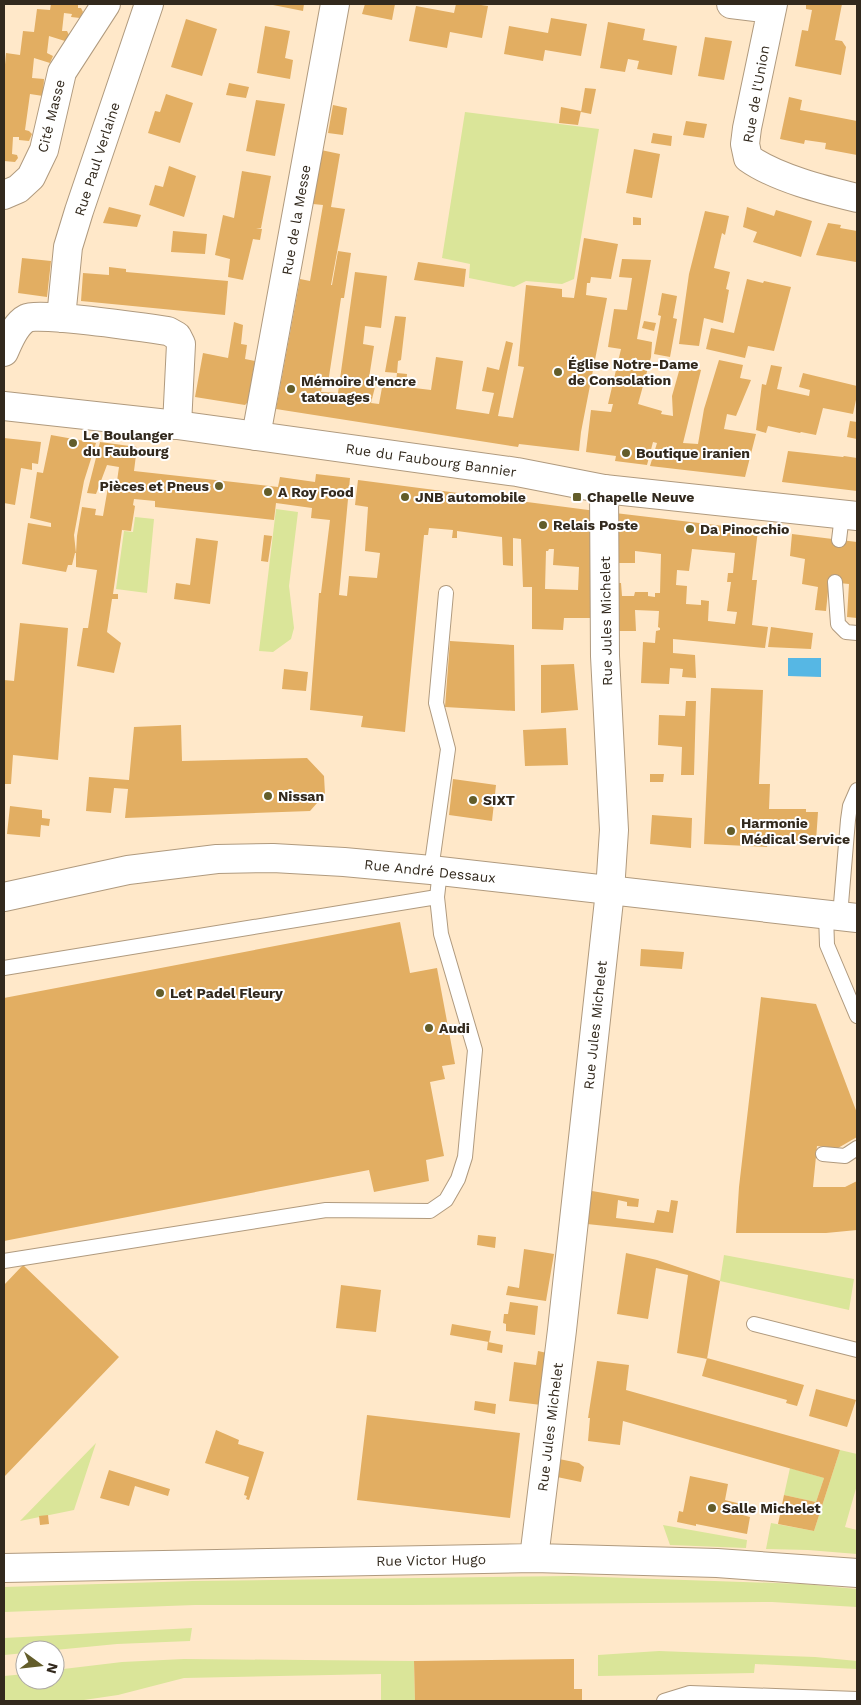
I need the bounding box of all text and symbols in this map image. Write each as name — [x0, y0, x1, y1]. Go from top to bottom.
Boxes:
street label: Rue de l'Union — [740, 44, 772, 144]
street label: Cité Masse — [34, 78, 68, 154]
street label: Rue Paul Verlaine — [71, 100, 123, 218]
street label: Rue de la Messe — [278, 164, 314, 276]
place label: Église Notre-Dame de Consolation — [568, 356, 698, 388]
marker: Église Notre-Dame de Consolation — [552, 366, 564, 378]
place label: Mémoire d'encre tatouages — [301, 373, 416, 405]
marker: Mémoire d'encre tatouages — [285, 383, 297, 395]
place label: Le Boulanger du Faubourg — [83, 427, 174, 459]
marker: Le Boulanger du Faubourg — [67, 437, 79, 449]
street label: Rue du Faubourg Bannier — [344, 440, 518, 480]
place label: Boutique iranien — [636, 445, 750, 461]
marker: Boutique iranien — [620, 447, 632, 459]
place label: Pièces et Pneus — [100, 478, 210, 494]
marker: Pièces et Pneus — [213, 480, 225, 492]
place label: A Roy Food — [278, 484, 354, 500]
marker: A Roy Food — [262, 486, 274, 498]
place label: JNB automobile — [415, 489, 526, 505]
place label: Chapelle Neuve — [587, 489, 694, 505]
marker: JNB automobile — [399, 491, 411, 503]
marker: Chapelle Neuve — [571, 491, 583, 503]
place label: Relais Poste — [553, 517, 638, 533]
marker: Relais Poste — [537, 519, 549, 531]
place label: Da Pinocchio — [700, 521, 789, 537]
marker: Da Pinocchio — [684, 523, 696, 535]
street label: Rue Jules Michelet — [597, 556, 615, 686]
place label: Nissan — [278, 788, 324, 804]
marker: Nissan — [262, 790, 274, 802]
place label: SIXT — [483, 792, 515, 808]
marker: SIXT — [467, 794, 479, 806]
place label: Harmonie Médical Service — [741, 815, 850, 847]
marker: Harmonie Médical Service — [725, 825, 737, 837]
street label: Rue André Dessaux — [363, 856, 497, 886]
street label: Rue Jules Michelet — [580, 960, 610, 1090]
place label: Let Padel Fleury — [170, 985, 283, 1001]
marker: Let Padel Fleury — [154, 987, 166, 999]
place label: Audi — [439, 1020, 470, 1036]
marker: Audi — [423, 1022, 435, 1034]
street label: Rue Jules Michelet — [534, 1362, 566, 1492]
place label: Salle Michelet — [722, 1500, 821, 1516]
marker: Salle Michelet — [706, 1502, 718, 1514]
street label: Rue Victor Hugo — [376, 1551, 486, 1569]
north arrow — [15, 1640, 65, 1690]
text: N — [43, 1661, 62, 1675]

